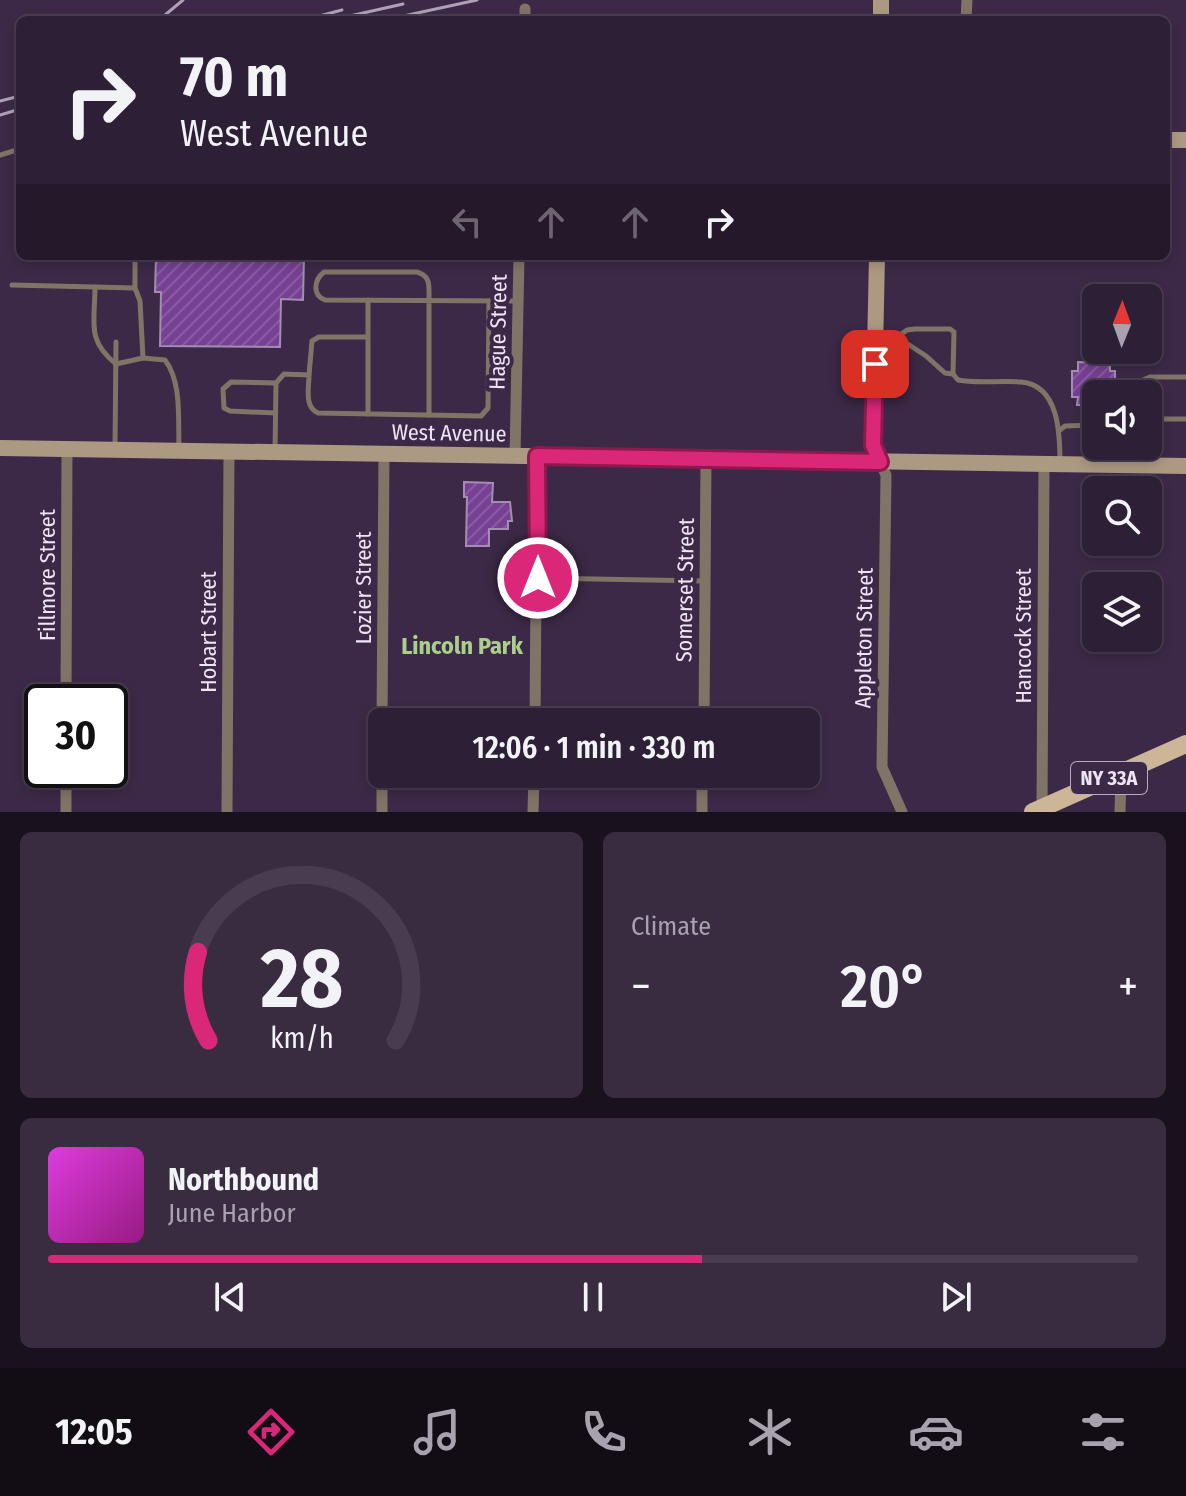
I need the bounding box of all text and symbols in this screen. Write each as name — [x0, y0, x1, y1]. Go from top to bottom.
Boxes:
text: 70 m — [180, 44, 288, 111]
icon: right — [48, 48, 152, 152]
text: West Avenue — [180, 112, 368, 156]
icon: left — [445, 200, 489, 244]
icon: ahead — [529, 200, 573, 244]
icon: ahead — [613, 200, 657, 244]
icon: right — [697, 200, 741, 244]
street label: Hague Street — [483, 273, 513, 390]
north arrow — [1082, 284, 1162, 364]
map controls — [1082, 284, 1162, 652]
pin — [841, 330, 909, 398]
icon: arrive — [853, 342, 897, 386]
button: sound — [1082, 380, 1162, 460]
street label: West Avenue — [391, 418, 507, 448]
button: search — [1082, 476, 1162, 556]
street label: Fillmore Street — [34, 508, 61, 641]
street label: Somerset Street — [670, 517, 700, 662]
street label: Lozier Street — [350, 531, 377, 644]
position arrow — [496, 536, 580, 620]
street label: Appleton Street — [849, 567, 879, 709]
street label: Hancock Street — [1010, 568, 1037, 704]
street label: Hobart Street — [195, 571, 222, 693]
button: layers — [1082, 572, 1162, 652]
district label: Lincoln Park — [401, 632, 524, 660]
speed limit sign: 30 — [24, 684, 128, 788]
text: 12:06 · 1 min · 330 m — [472, 730, 716, 766]
road number: NY 33A — [1071, 762, 1147, 794]
text: Climate — [631, 911, 711, 942]
text: 28 — [259, 929, 343, 1029]
text: 20° — [840, 951, 928, 1023]
text: − — [631, 960, 651, 1013]
text: + — [1118, 960, 1138, 1013]
text: km/h — [270, 1021, 333, 1056]
text: Northbound — [168, 1162, 319, 1198]
text: June Harbor — [168, 1198, 296, 1229]
icon: previous — [208, 1275, 252, 1319]
icon: pause — [571, 1275, 615, 1319]
icon: next — [934, 1275, 978, 1319]
icon: directions — [243, 1404, 299, 1460]
icon: music — [409, 1404, 465, 1460]
icon: phone — [576, 1404, 632, 1460]
icon: climate — [742, 1404, 798, 1460]
icon: car — [908, 1404, 964, 1460]
icon: filters — [1075, 1404, 1131, 1460]
text: 12:05 — [55, 1410, 133, 1454]

